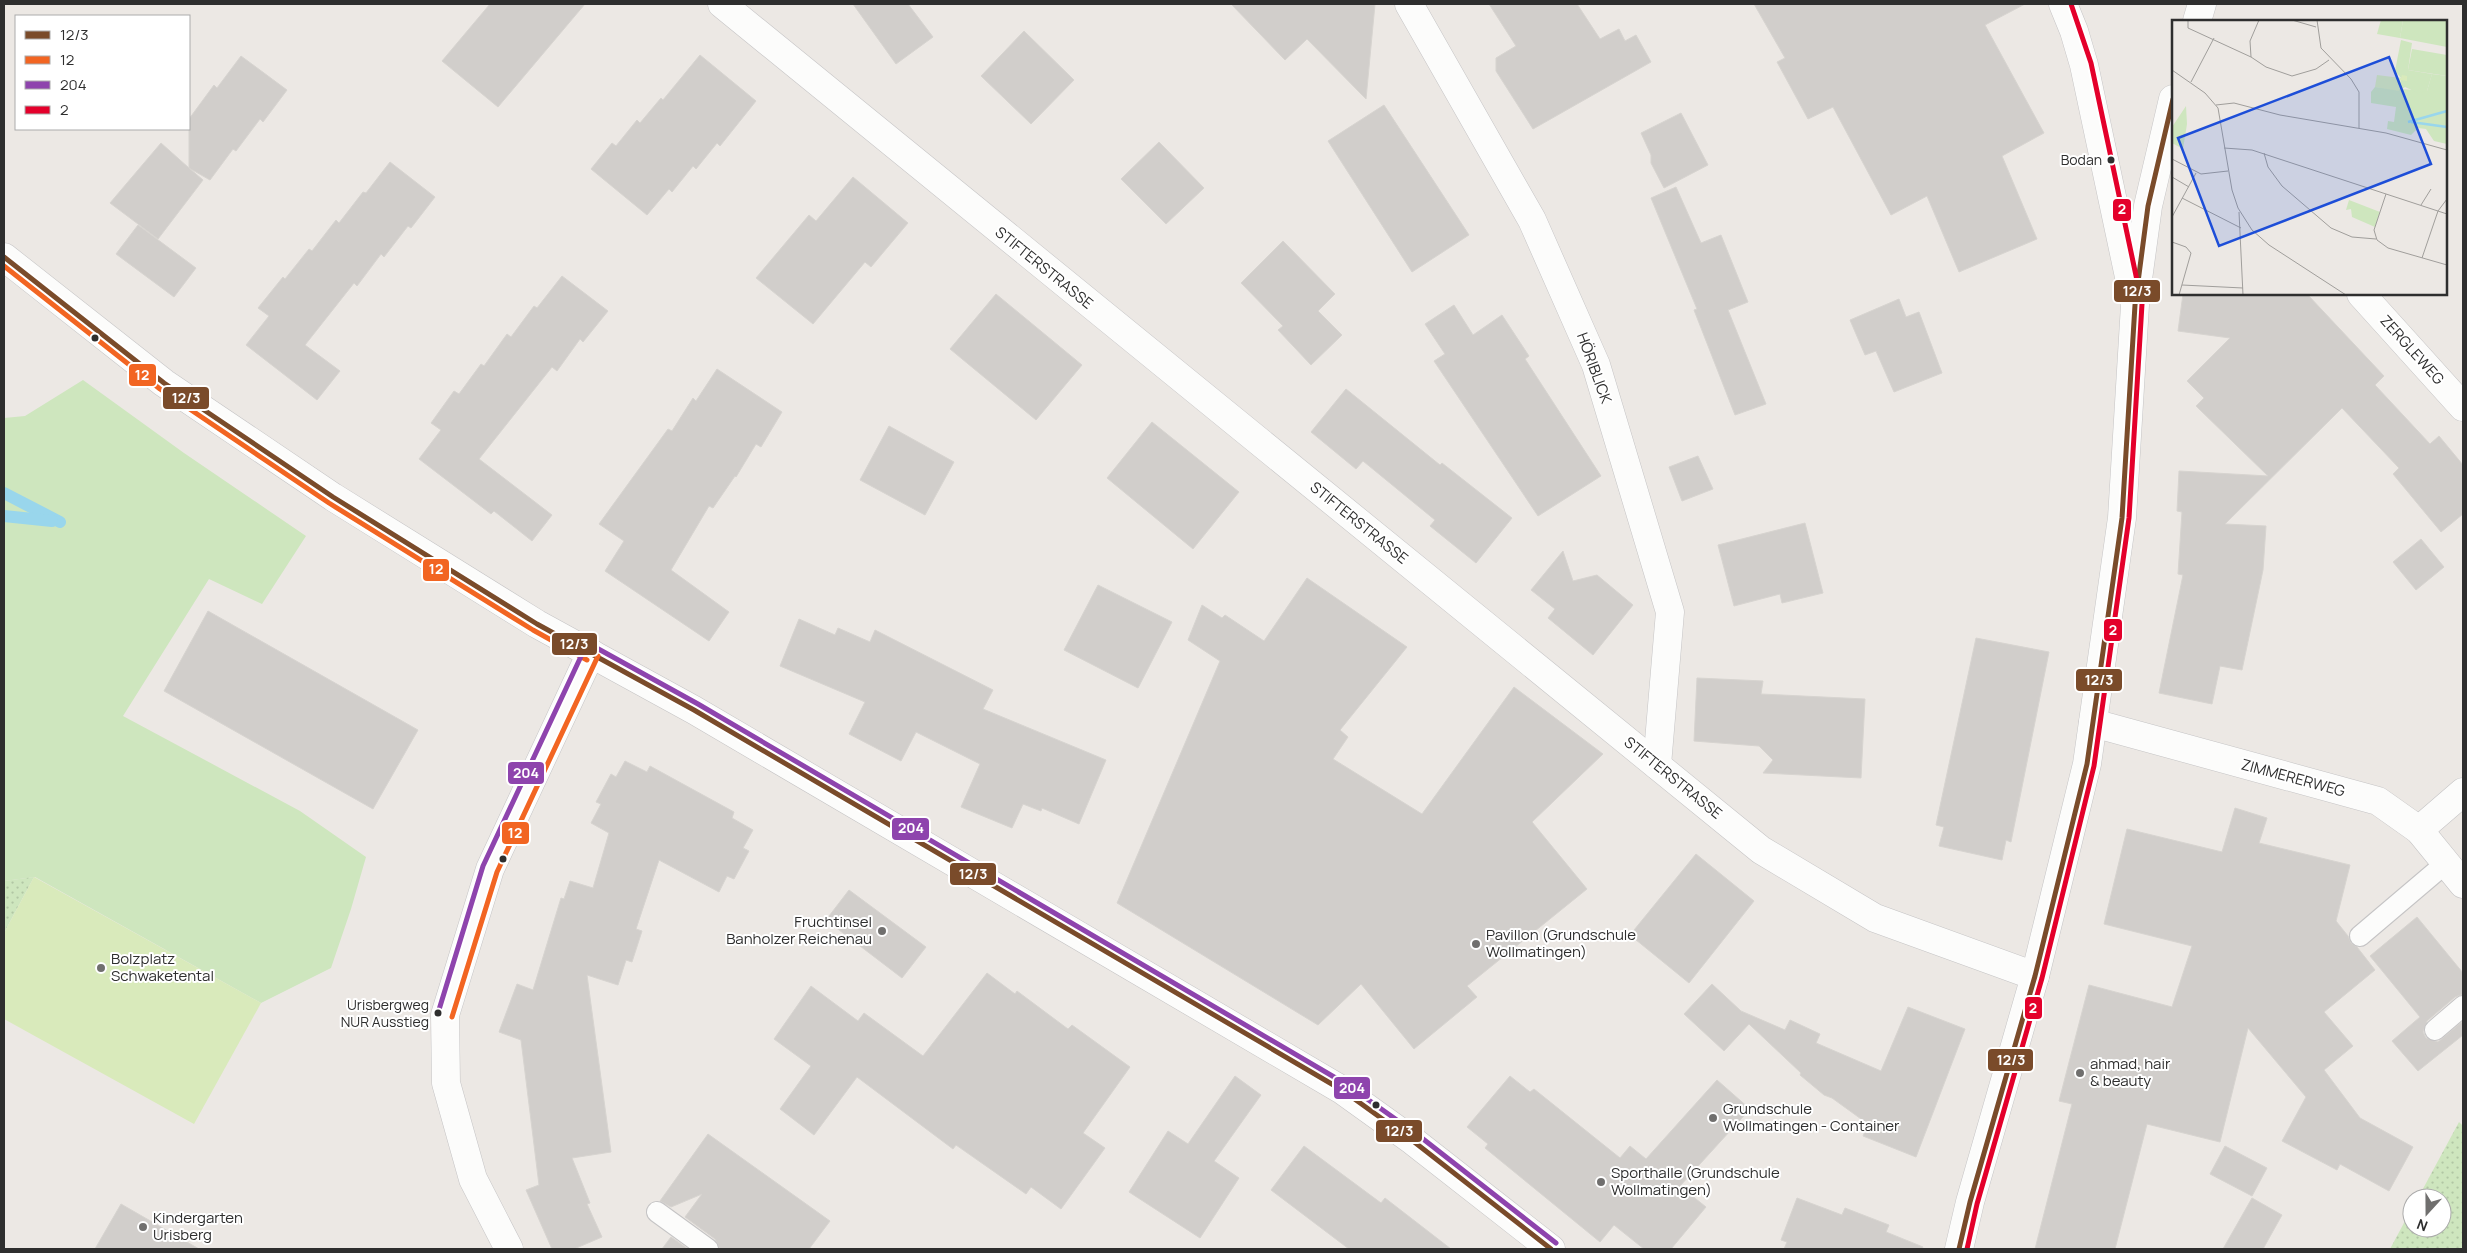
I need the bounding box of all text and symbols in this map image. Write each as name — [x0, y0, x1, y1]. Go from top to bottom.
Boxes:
legend — [15, 15, 190, 130]
inset map — [2172, 20, 2447, 295]
text: 12/3 — [60, 24, 89, 45]
text: 12 — [60, 49, 74, 70]
text: 204 — [60, 74, 87, 95]
text: 2 — [60, 99, 69, 120]
place label: Bodan — [2061, 150, 2102, 169]
marker: Bodan — [2106, 155, 2116, 165]
line badge: 2 — [2112, 198, 2132, 222]
text: 2 — [2118, 199, 2126, 218]
street label: STIFTERSTRASSE — [991, 222, 1098, 314]
line badge: 12/3 — [2113, 279, 2161, 303]
text: 12/3 — [2123, 281, 2151, 300]
street label: ZERGLEWEG — [2376, 310, 2449, 389]
street label: HÖRIBLICK — [1572, 329, 1617, 406]
unlabelled marker — [90, 333, 100, 343]
line badge: 12 — [128, 363, 157, 387]
text: 12 — [135, 365, 149, 384]
line badge: 12/3 — [162, 386, 210, 410]
text: 12/3 — [172, 388, 200, 407]
street label: STIFTERSTRASSE — [1306, 477, 1413, 569]
line badge: 12 — [422, 558, 450, 582]
text: 12 — [429, 559, 443, 578]
line badge: 2 — [2103, 618, 2123, 642]
text: 2 — [2109, 620, 2117, 639]
line badge: 12/3 — [551, 632, 598, 656]
text: 12/3 — [560, 634, 588, 653]
line badge: 12/3 — [2075, 668, 2123, 692]
text: 12/3 — [2085, 670, 2113, 689]
street label: STIFTERSTRASSE — [1620, 732, 1727, 824]
street label: ZIMMERERWEG — [2239, 754, 2348, 802]
line badge: 204 — [507, 761, 545, 785]
text: 204 — [513, 763, 539, 782]
line badge: 204 — [891, 817, 930, 841]
text: 204 — [898, 818, 924, 837]
line badge: 12 — [501, 821, 530, 845]
text: 12 — [508, 823, 522, 842]
unlabelled marker — [498, 854, 508, 864]
line badge: 12/3 — [949, 862, 997, 886]
text: 12/3 — [959, 864, 987, 883]
place label: Fruchtinsel Banholzer Reichenau — [726, 911, 872, 949]
place label: Pavillon (Grundschule Wollmatingen) — [1486, 924, 1636, 962]
marker: Fruchtinsel Banholzer Reichenau — [876, 925, 888, 937]
marker: Pavillon (Grundschule Wollmatingen) — [1470, 938, 1482, 950]
place label: Bolzplatz Schwaketental — [111, 948, 214, 986]
marker: Bolzplatz Schwaketental — [95, 962, 107, 974]
place label: Urisbergweg NUR Ausstieg — [341, 995, 429, 1031]
line badge: 2 — [2024, 996, 2043, 1020]
text: 2 — [2029, 998, 2037, 1017]
marker: Urisbergweg NUR Ausstieg — [433, 1008, 443, 1018]
line badge: 12/3 — [1987, 1048, 2034, 1072]
text: 12/3 — [1997, 1050, 2025, 1069]
place label: ahmad, hair & beauty — [2090, 1053, 2171, 1091]
marker: ahmad, hair & beauty — [2074, 1067, 2086, 1079]
line badge: 204 — [1333, 1076, 1371, 1100]
text: 204 — [1339, 1078, 1365, 1097]
place label: Grundschule Wollmatingen - Container — [1723, 1098, 1900, 1136]
unlabelled marker — [1371, 1100, 1381, 1110]
marker: Grundschule Wollmatingen - Container — [1707, 1112, 1719, 1124]
line badge: 12/3 — [1375, 1119, 1423, 1143]
text: 12/3 — [1385, 1121, 1413, 1140]
place label: Sporthalle (Grundschule Wollmatingen) — [1611, 1162, 1780, 1200]
marker: Sporthalle (Grundschule Wollmatingen) — [1595, 1176, 1607, 1188]
north arrow — [2402, 1188, 2452, 1238]
place label: Kindergarten Urisberg — [153, 1207, 243, 1245]
text: N — [2414, 1215, 2430, 1236]
marker: Kindergarten Urisberg — [137, 1221, 149, 1233]

